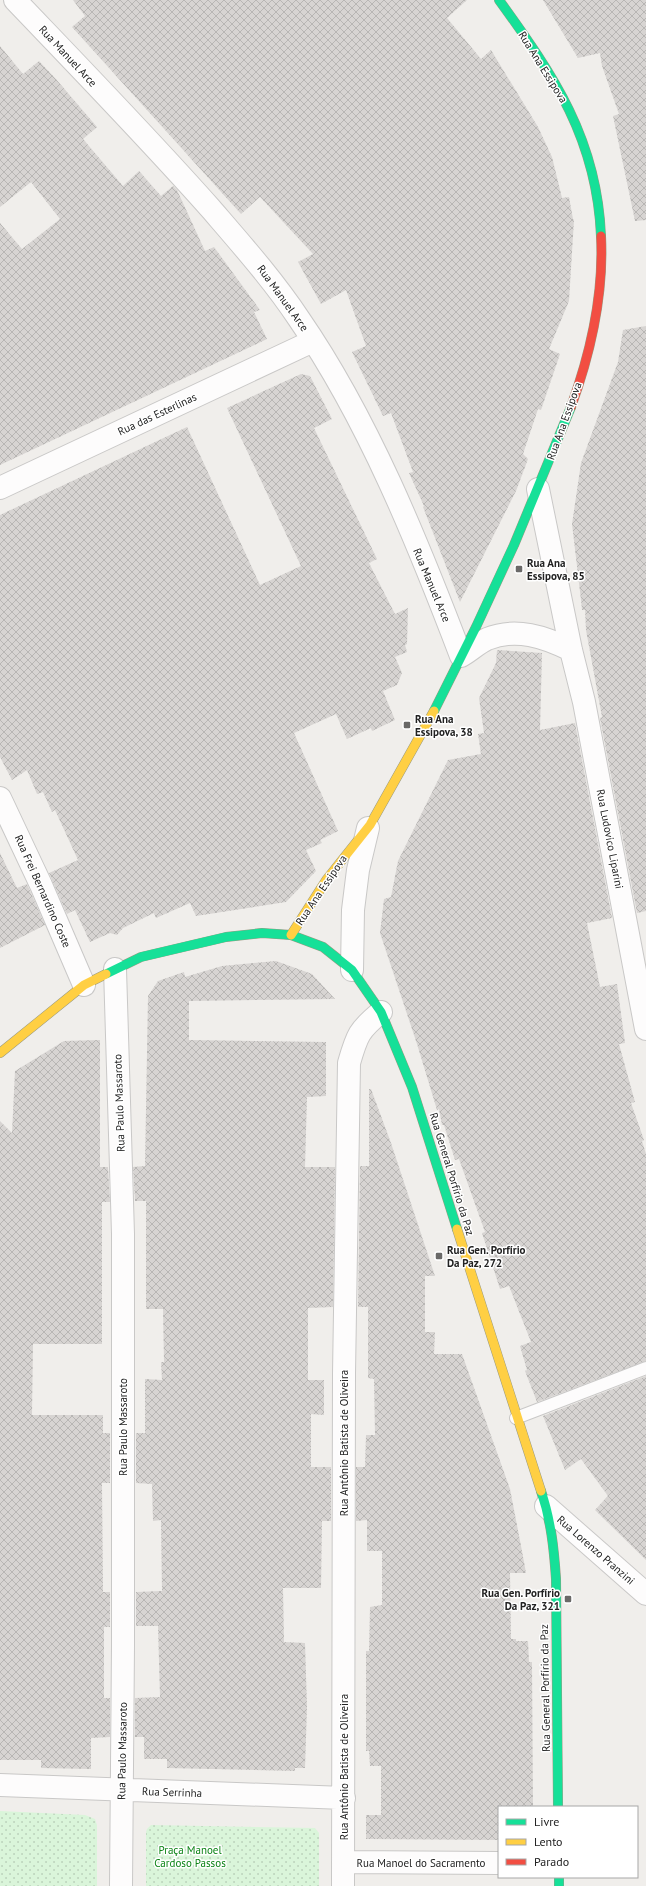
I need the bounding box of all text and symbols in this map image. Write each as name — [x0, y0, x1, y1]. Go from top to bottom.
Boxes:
street label: Rua Manuel Arce — [36, 22, 100, 90]
street label: Rua Ana Essipova — [515, 29, 571, 105]
street label: Rua Manuel Arce — [254, 262, 312, 334]
street label: Rua Ana Essipova — [543, 380, 585, 462]
street label: Rua das Esterlinas — [115, 389, 199, 438]
street label: Rua Manuel Arce — [410, 546, 454, 624]
place label: Rua Ana Essipova, 85 — [527, 556, 585, 583]
marker: Rua Ana Essipova, 85 — [514, 564, 524, 574]
place label: Rua Ana Essipova, 38 — [415, 712, 473, 739]
marker: Rua Ana Essipova, 38 — [402, 720, 412, 730]
street label: Rua Ludovico Liparini — [593, 788, 627, 890]
street label: Rua Frei Bernardino Coste — [12, 832, 74, 950]
street label: Rua Ana Essipova — [292, 852, 350, 928]
street label: Rua Paulo Massaroto — [110, 1054, 128, 1152]
street label: Rua General Porfírio da Paz — [427, 1111, 477, 1237]
place label: Rua Gen. Porfírio Da Paz, 272 — [447, 1243, 526, 1270]
marker: Rua Gen. Porfírio Da Paz, 272 — [434, 1251, 444, 1261]
street label: Rua Antônio Batista de Oliveira — [337, 1370, 351, 1516]
street label: Rua Paulo Massaroto — [116, 1378, 130, 1476]
street label: Rua Lorenzo Pranzini — [554, 1512, 638, 1588]
place label: Rua Gen. Porfírio Da Paz, 321 — [481, 1586, 560, 1613]
marker: Rua Gen. Porfírio Da Paz, 321 — [563, 1594, 573, 1604]
street label: Rua General Porfírio da Paz — [537, 1624, 553, 1752]
street label: Rua Antônio Batista de Oliveira — [337, 1694, 351, 1840]
street label: Rua Paulo Massaroto — [114, 1702, 130, 1800]
street label: Rua Serrinha — [142, 1784, 202, 1800]
legend — [498, 1806, 638, 1878]
text: Livre — [534, 1814, 559, 1829]
text: Lento — [534, 1834, 563, 1849]
park label: Praça Manoel Cardoso Passos — [154, 1843, 226, 1870]
text: Parado — [534, 1854, 569, 1869]
street label: Rua Manoel do Sacramento — [357, 1856, 486, 1870]

